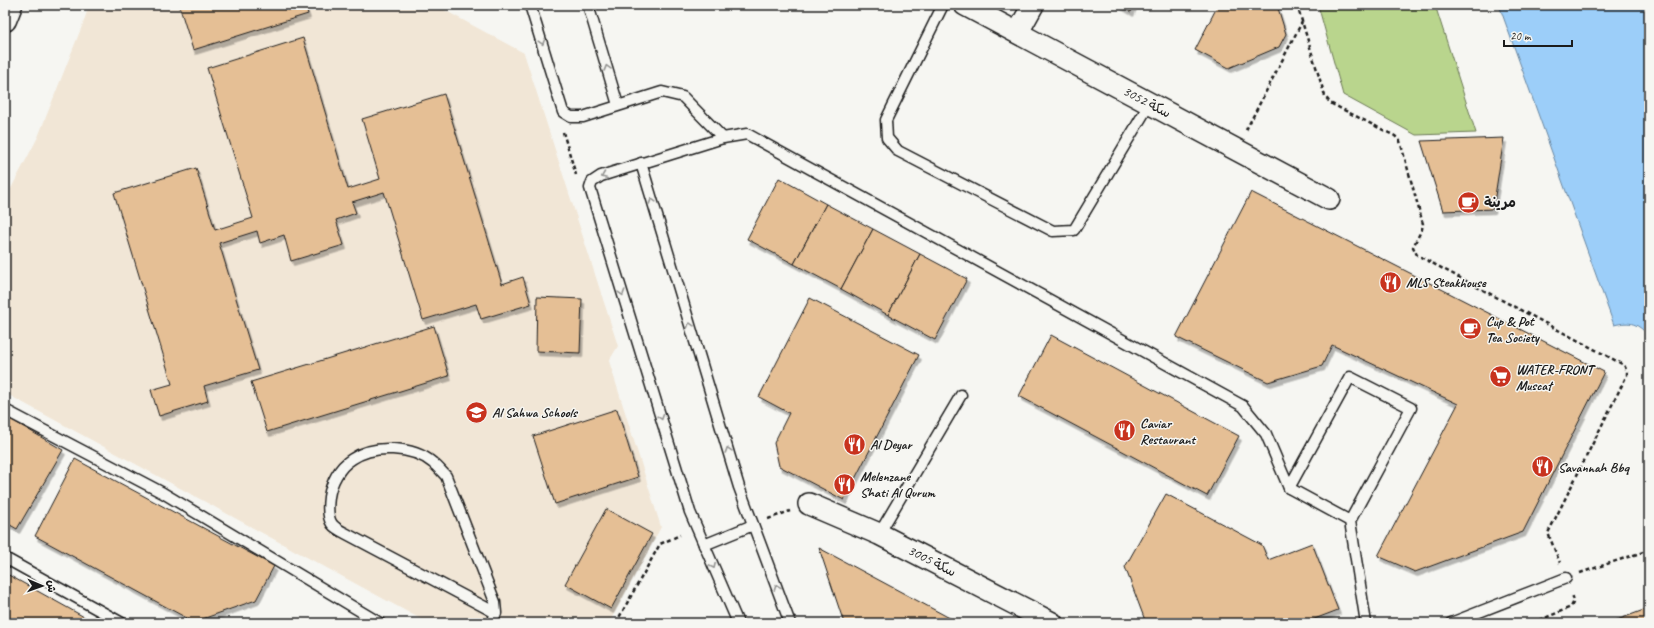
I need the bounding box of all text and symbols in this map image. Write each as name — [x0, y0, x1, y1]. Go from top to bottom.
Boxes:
scale bar — [1504, 22, 1572, 48]
text: 20 m — [1510, 28, 1532, 44]
one-way arrow — [537, 39, 546, 46]
one-way arrow — [603, 65, 612, 72]
street label: سكة 3052 — [1120, 82, 1174, 122]
one-way arrow — [600, 171, 607, 179]
cafe icon: مرينة — [1456, 189, 1482, 215]
place label: مرينة — [1484, 194, 1516, 211]
one-way arrow — [648, 198, 657, 205]
restaurant icon: MLS Steakhouse — [1378, 269, 1404, 295]
place label: MLS Steakhouse — [1406, 274, 1487, 291]
one-way arrow — [617, 289, 626, 296]
place label: Cup & Pot Tea Society — [1486, 313, 1541, 346]
cafe icon: Cup & Pot Tea Society — [1458, 316, 1484, 342]
one-way arrow — [686, 322, 695, 329]
place label: WATER-FRONT Muscat — [1516, 361, 1597, 394]
supermarket icon: WATER-FRONT Muscat — [1488, 364, 1514, 390]
school or university icon: Al Sahwa Schools — [464, 399, 490, 425]
place label: Al Sahwa Schools — [492, 404, 579, 421]
one-way arrow — [656, 414, 664, 421]
place label: Caviar Restaurant — [1140, 415, 1197, 448]
restaurant icon: Caviar Restaurant — [1112, 418, 1138, 444]
restaurant icon: Al Deyar — [842, 431, 868, 457]
place label: Al Deyar — [870, 436, 914, 453]
one-way arrow — [724, 446, 733, 453]
restaurant icon: Savannah Bbq — [1530, 454, 1556, 480]
place label: Savannah Bbq — [1558, 459, 1630, 476]
place label: Melenzane Shati Al Qurum — [860, 468, 936, 501]
restaurant icon: Melenzane Shati Al Qurum — [832, 471, 858, 497]
street label: سكة 3005 — [905, 542, 959, 580]
one-way arrow — [708, 562, 716, 569]
north arrow — [22, 566, 62, 606]
text: ش — [45, 580, 59, 593]
one-way arrow — [773, 583, 781, 590]

